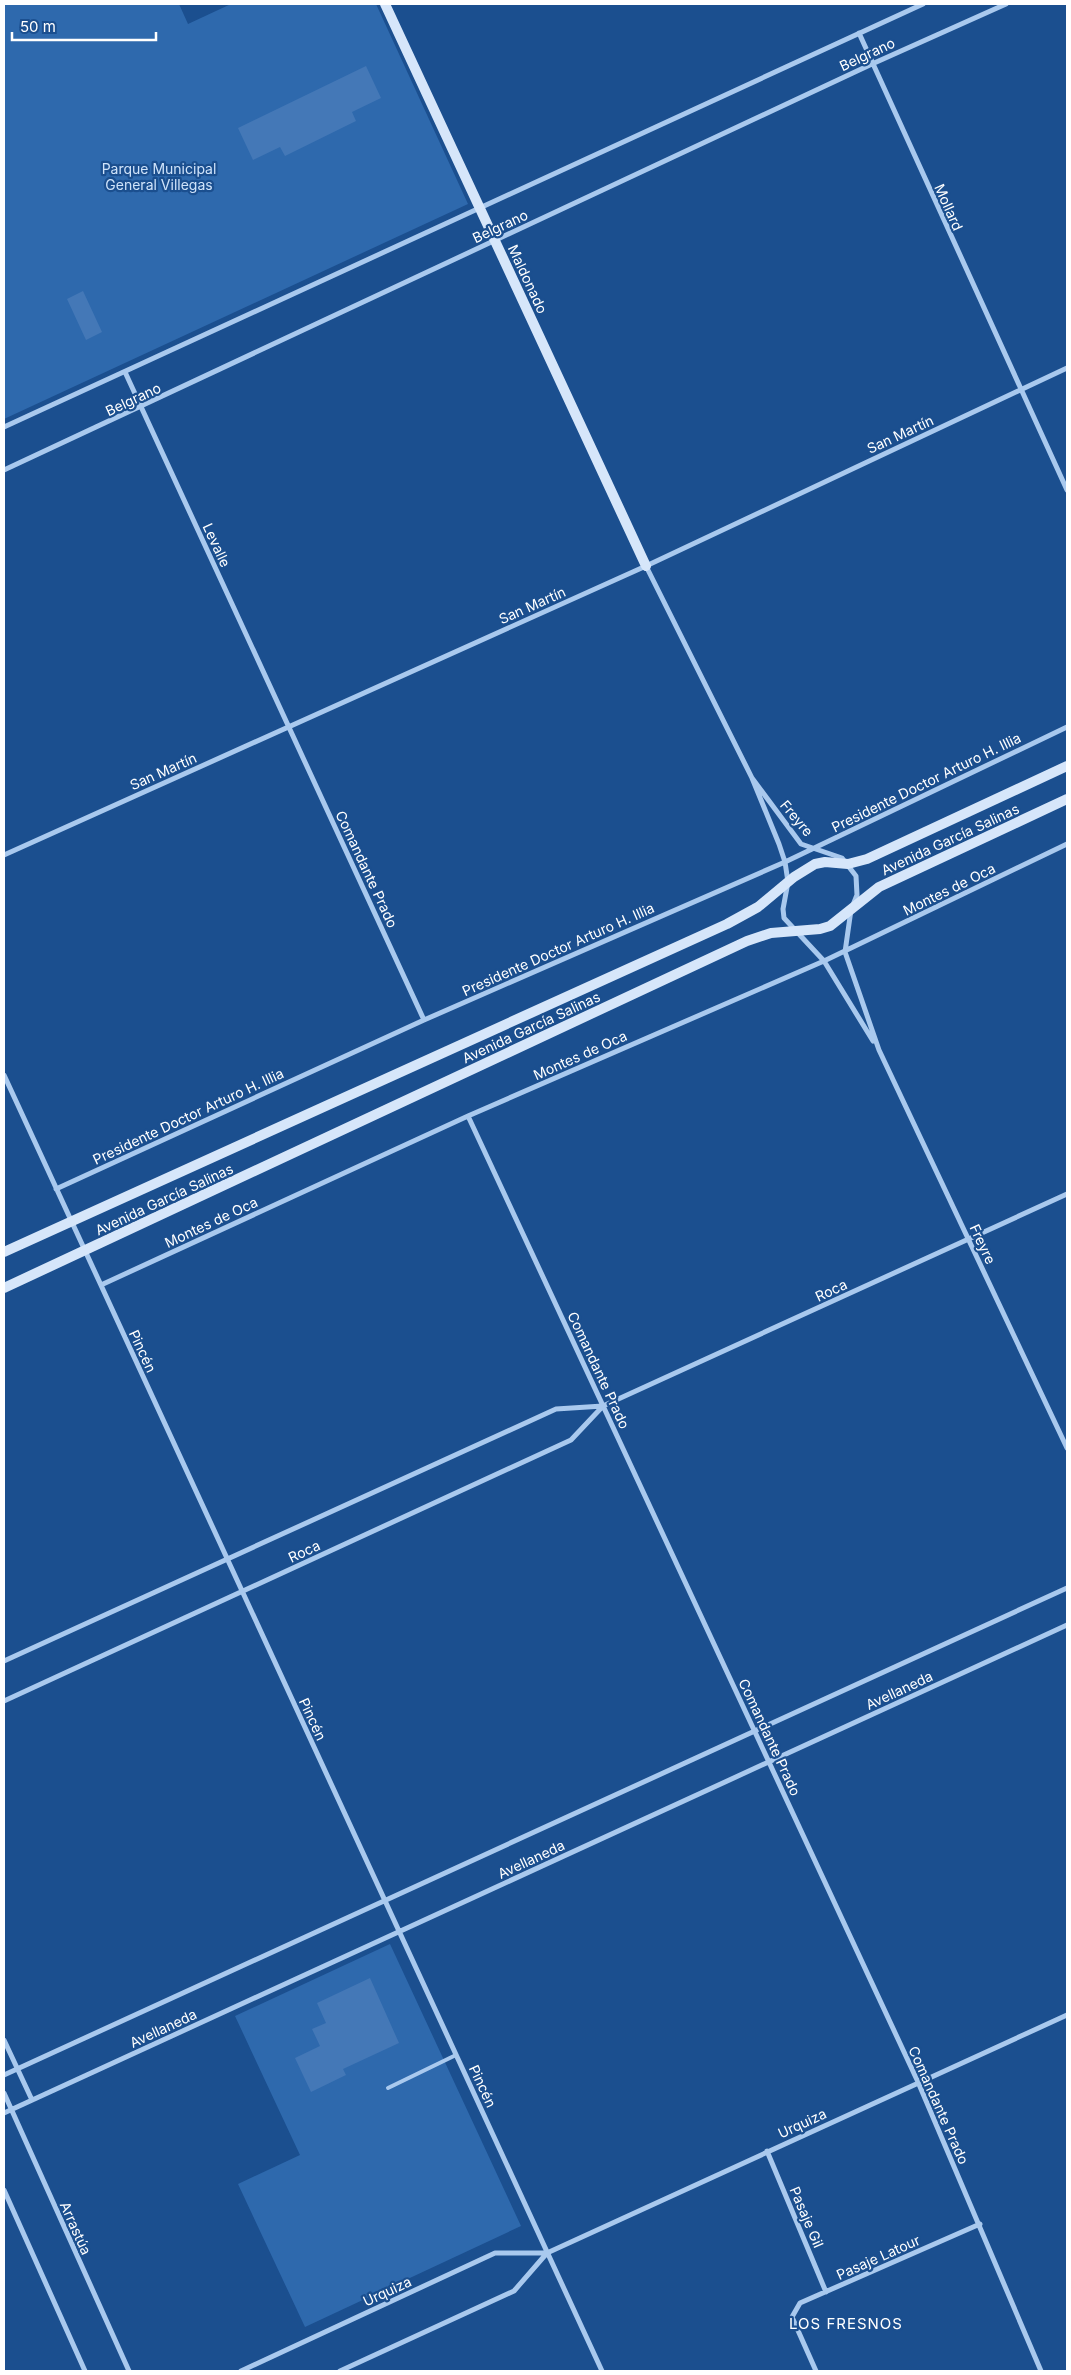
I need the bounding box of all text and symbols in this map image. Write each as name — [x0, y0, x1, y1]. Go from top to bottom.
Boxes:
scale bar — [12, 10, 156, 42]
text: 50 m — [20, 17, 56, 36]
street label: Belgrano — [837, 34, 897, 74]
park label: Parque Municipal General Villegas — [102, 160, 216, 193]
street label: Mollard — [931, 181, 967, 233]
street label: Belgrano — [470, 206, 530, 246]
street label: Maldonado — [505, 242, 551, 316]
street label: Belgrano — [103, 379, 163, 419]
street label: San Martín — [864, 411, 936, 457]
street label: Levalle — [199, 520, 235, 570]
street label: San Martín — [496, 583, 568, 627]
street label: Presidente Doctor Arturo H. Illia — [829, 729, 1023, 835]
street label: San Martín — [127, 749, 199, 793]
street label: Freyre — [777, 797, 817, 839]
street label: Avenida García Salinas — [878, 800, 1022, 878]
street label: Comandante Prado — [332, 808, 402, 930]
street label: Montes de Oca — [900, 859, 998, 919]
street label: Presidente Doctor Arturo H. Illia — [459, 899, 657, 999]
street label: Avenida García Salinas — [459, 988, 603, 1066]
street label: Montes de Oca — [531, 1027, 629, 1083]
street label: Presidente Doctor Arturo H. Illia — [90, 1064, 286, 1168]
street label: Avenida García Salinas — [92, 1160, 236, 1238]
street label: Montes de Oca — [162, 1193, 260, 1251]
street label: Freyre — [966, 1221, 1000, 1267]
street label: Roca — [812, 1275, 850, 1305]
street label: Comandante Prado — [564, 1309, 634, 1431]
street label: Pincén — [126, 1327, 160, 1375]
street label: Roca — [285, 1536, 323, 1566]
street label: Avellaneda — [863, 1667, 935, 1713]
street label: Comandante Prado — [735, 1676, 805, 1798]
street label: Pincén — [296, 1695, 330, 1743]
street label: Avellaneda — [495, 1836, 567, 1882]
street label: Avellaneda — [127, 2005, 199, 2051]
street label: Comandante Prado — [905, 2043, 973, 2167]
street label: Pincén — [466, 2062, 500, 2110]
street label: Urquiza — [775, 2104, 829, 2142]
street label: Pasaje Gil — [787, 2184, 827, 2250]
street label: Arrastúa — [57, 2199, 95, 2257]
street label: Pasaje Latour — [834, 2231, 922, 2283]
street label: Urquiza — [360, 2272, 414, 2310]
district label: LOS FRESNOS — [789, 2314, 903, 2333]

